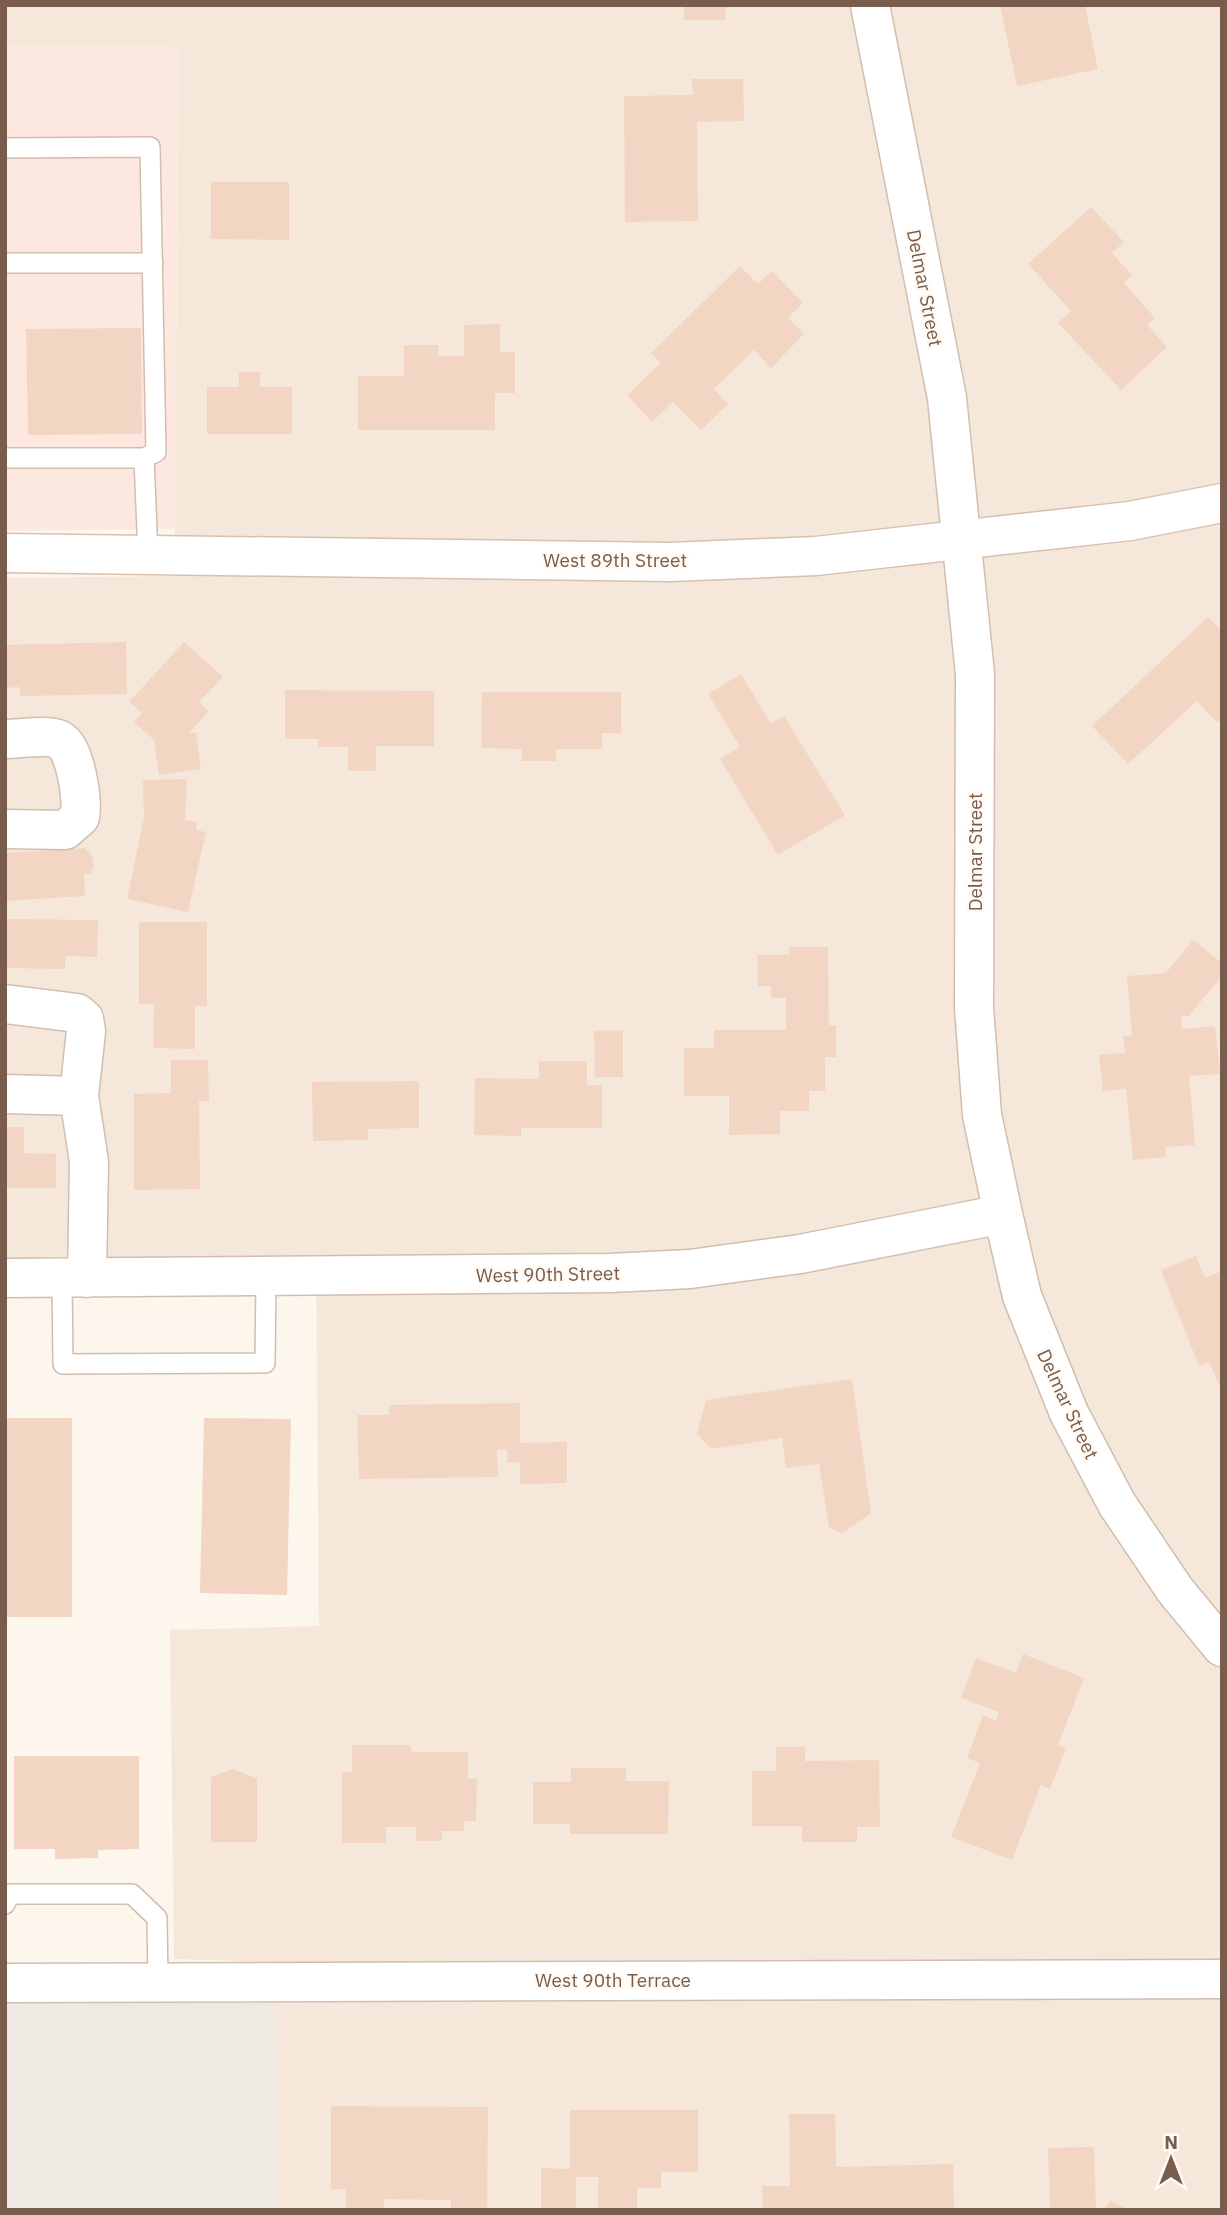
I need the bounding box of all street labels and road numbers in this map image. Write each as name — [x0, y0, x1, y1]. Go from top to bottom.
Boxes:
street label: Delmar Street — [902, 227, 948, 349]
street label: West 89th Street — [543, 548, 687, 572]
street label: Delmar Street — [963, 793, 987, 911]
street label: West 90th Street — [476, 1261, 620, 1287]
street label: Delmar Street — [1032, 1345, 1104, 1463]
street label: West 90th Terrace — [535, 1968, 691, 1992]

